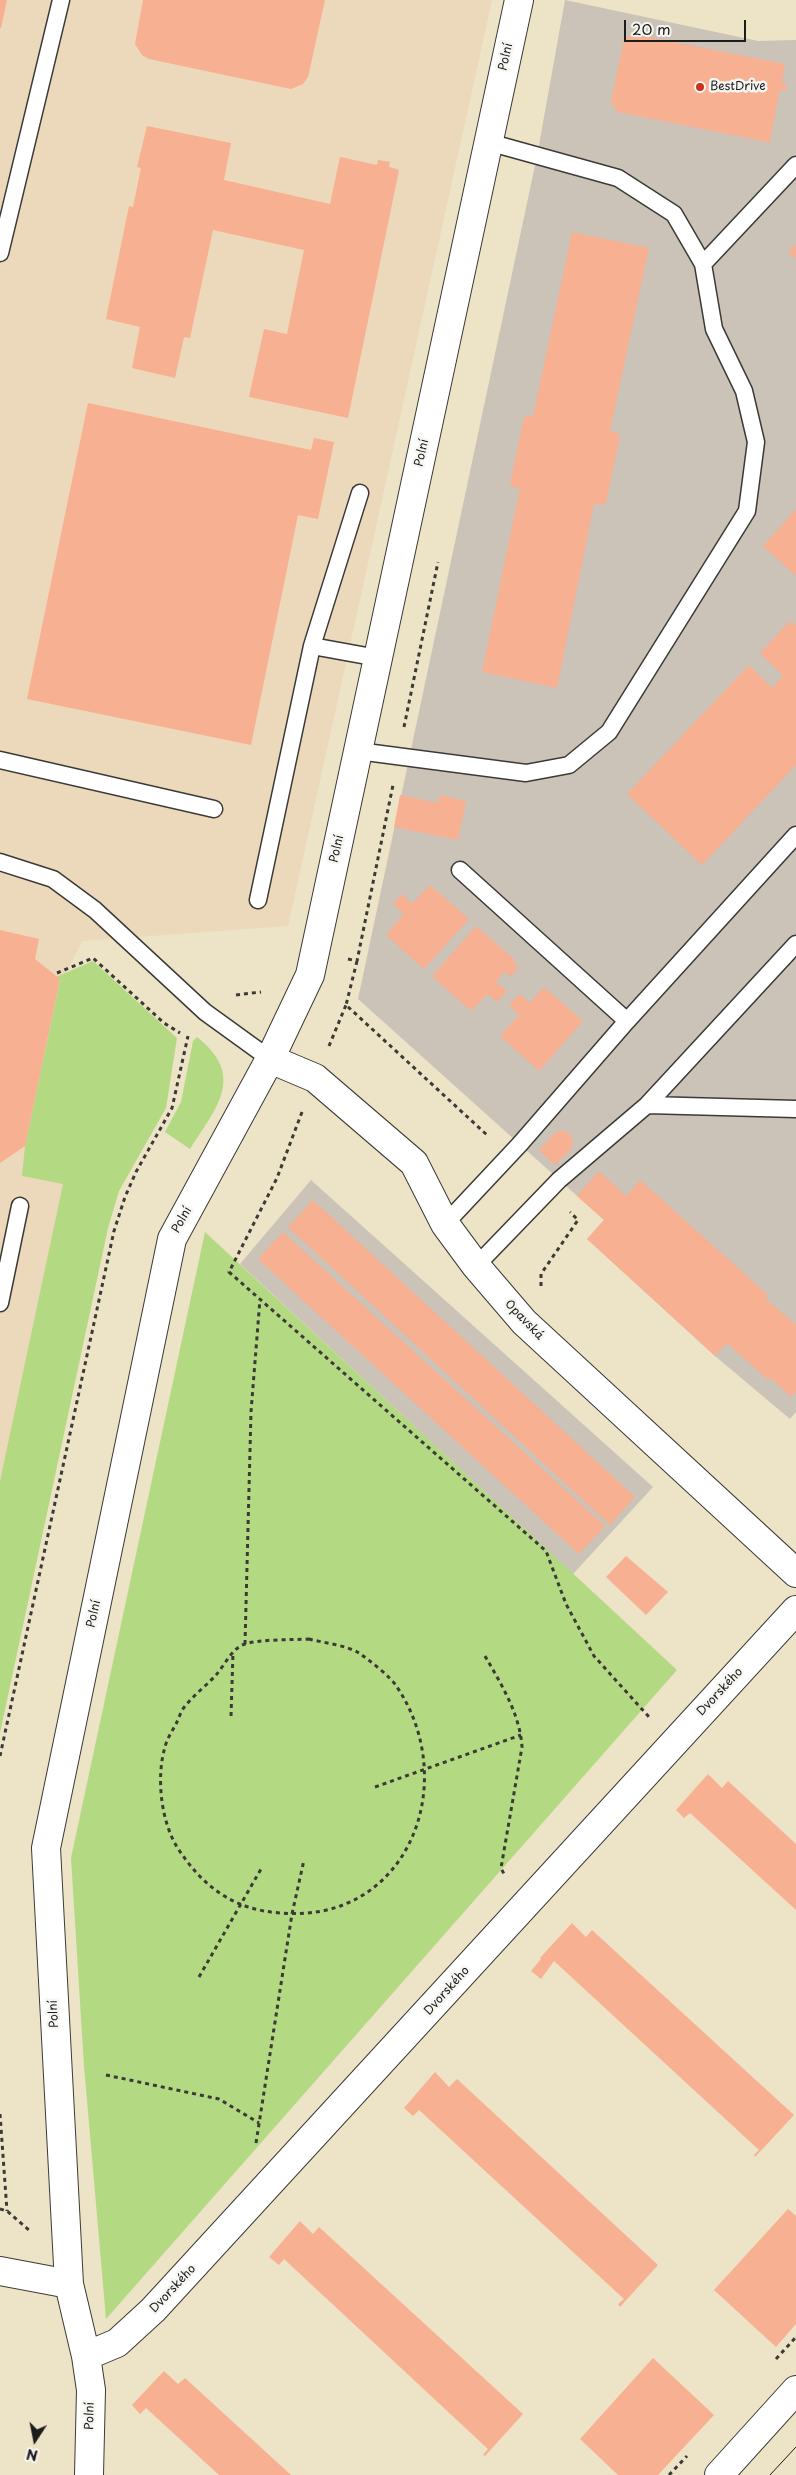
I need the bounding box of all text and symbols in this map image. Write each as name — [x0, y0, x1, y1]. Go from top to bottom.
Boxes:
scale bar — [626, 10, 748, 42]
text: 20 m — [632, 17, 671, 40]
street label: Polní — [496, 42, 516, 72]
place label: BestDrive — [710, 80, 766, 94]
marker: BestDrive — [694, 81, 706, 93]
street label: Polní — [412, 438, 432, 468]
street label: Polní — [327, 834, 347, 864]
street label: Polní — [169, 1204, 195, 1236]
street label: Opavská — [501, 1297, 547, 1343]
street label: Polní — [84, 1599, 104, 1629]
street label: Dvorského — [694, 1665, 746, 1719]
street label: Dvorského — [421, 1964, 473, 2018]
street label: Polní — [46, 2000, 62, 2028]
street label: Dvorského — [147, 2262, 199, 2316]
street label: Polní — [83, 2402, 97, 2430]
north arrow — [10, 2415, 60, 2465]
text: N — [25, 2444, 39, 2467]

